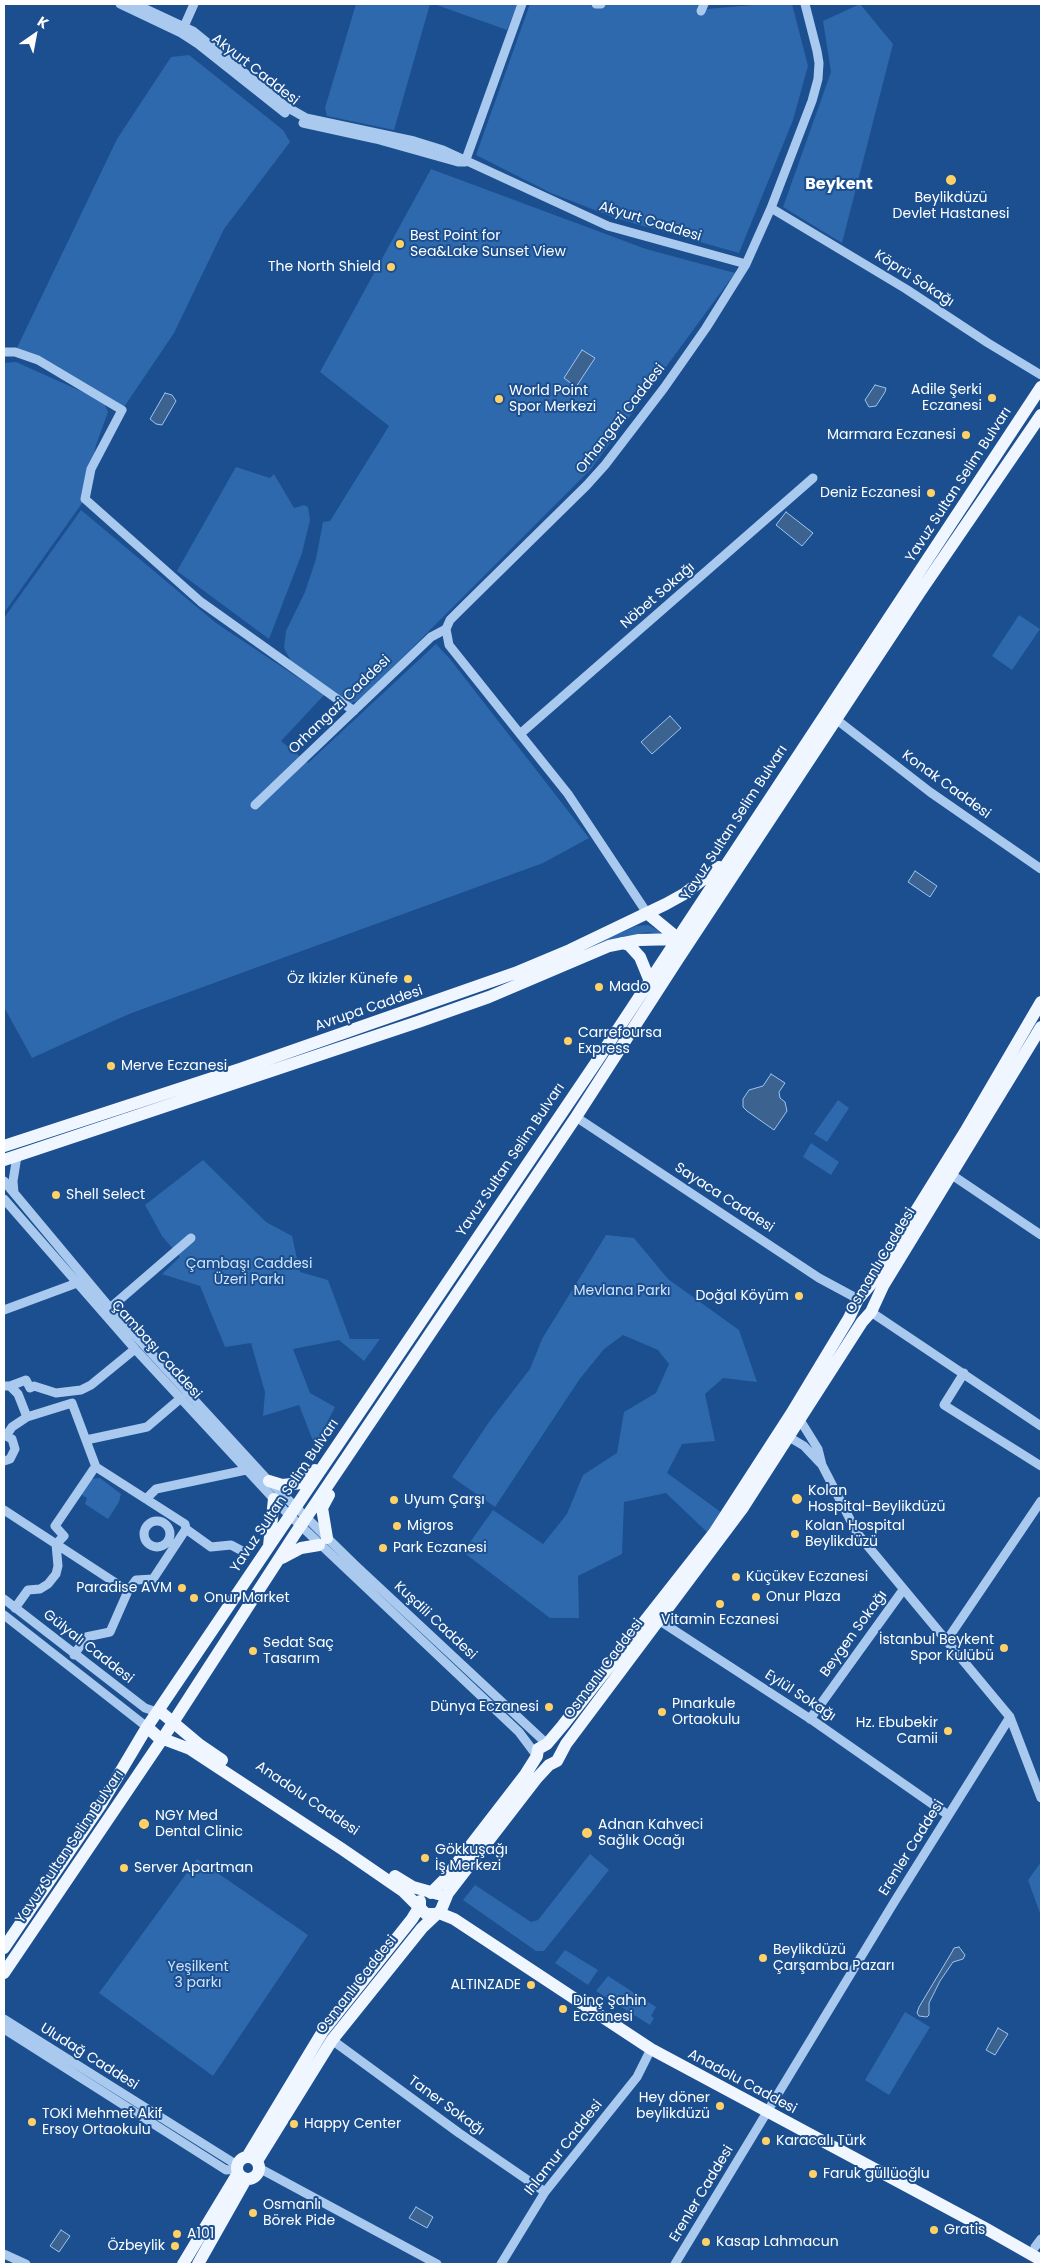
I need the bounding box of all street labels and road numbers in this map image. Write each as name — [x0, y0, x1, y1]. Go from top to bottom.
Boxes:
street label: Akyurt Caddesi — [208, 31, 302, 109]
street label: Akyurt Caddesi — [597, 198, 703, 246]
street label: Köprü Sokağı — [871, 247, 957, 311]
street label: Orhangazi Caddesi — [573, 361, 669, 477]
street label: Yavuz Sultan Selim Bulvarı — [903, 404, 1015, 566]
street label: Nöbet Sokağı — [618, 559, 698, 633]
street label: Orhangazi Caddesi — [286, 652, 394, 758]
street label: Yavuz Sultan Selim Bulvarı — [679, 742, 791, 904]
street label: Konak Caddesi — [898, 747, 994, 823]
street label: Avrupa Caddesi — [313, 983, 425, 1035]
street label: Yavuz Sultan Selim Bulvarı — [453, 1080, 569, 1240]
street label: Sayaca Caddesi — [671, 1160, 777, 1236]
street label: Osmanlı Caddesi — [843, 1205, 919, 1317]
street label: Çambaşı Caddesi — [107, 1297, 205, 1403]
street label: Yavuz Sultan Selim Bulvarı — [227, 1416, 343, 1576]
street label: Kuşdili Caddesi — [390, 1578, 480, 1664]
street label: Beygen Sokağı — [817, 1588, 891, 1680]
street label: Gülyalı Caddesi — [40, 1607, 136, 1687]
street label: Osmanlı Caddesi — [561, 1616, 647, 1722]
street label: Eylül Sokağı — [761, 1667, 839, 1725]
street label: Anadolu Caddesi — [252, 1758, 362, 1840]
street label: Yavuz Sultan Selim Bulvarı — [12, 1767, 128, 1927]
street label: Erenler Caddesi — [876, 1797, 948, 1899]
street label: Osmanlı Caddesi — [313, 1932, 401, 2038]
street label: Uludağ Caddesi — [37, 2020, 141, 2094]
street label: Anadolu Caddesi — [685, 2046, 799, 2118]
street label: Taner Sokağı — [404, 2073, 488, 2139]
street label: Ihlamur Caddesi — [522, 2097, 606, 2199]
street label: Erenler Caddesi — [667, 2143, 737, 2245]

